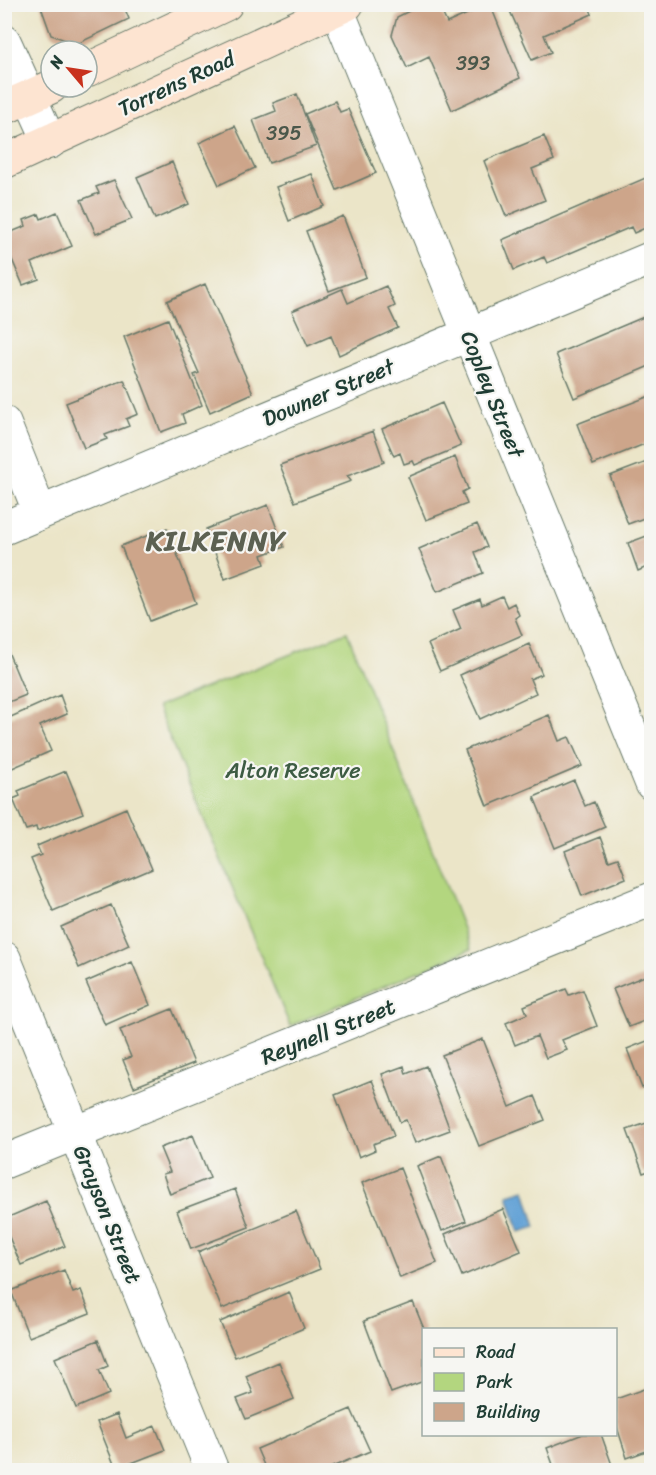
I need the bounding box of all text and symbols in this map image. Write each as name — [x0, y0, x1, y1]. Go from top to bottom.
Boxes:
north arrow — [39, 39, 99, 99]
street label: Torrens Road — [111, 39, 243, 128]
house number: 393 — [456, 46, 490, 81]
text: N — [40, 49, 72, 75]
house number: 395 — [266, 116, 302, 151]
street label: Copley Street — [449, 325, 536, 465]
street label: Downer Street — [256, 347, 402, 438]
district label: KILKENNY — [145, 516, 287, 565]
park label: Alton Reserve — [224, 751, 361, 790]
street label: Reynell Street — [255, 987, 402, 1076]
street label: Grayson Street — [62, 1139, 153, 1290]
legend — [422, 1328, 617, 1436]
text: Road — [476, 1336, 516, 1368]
text: Park — [476, 1366, 513, 1398]
text: Building — [476, 1396, 540, 1428]

